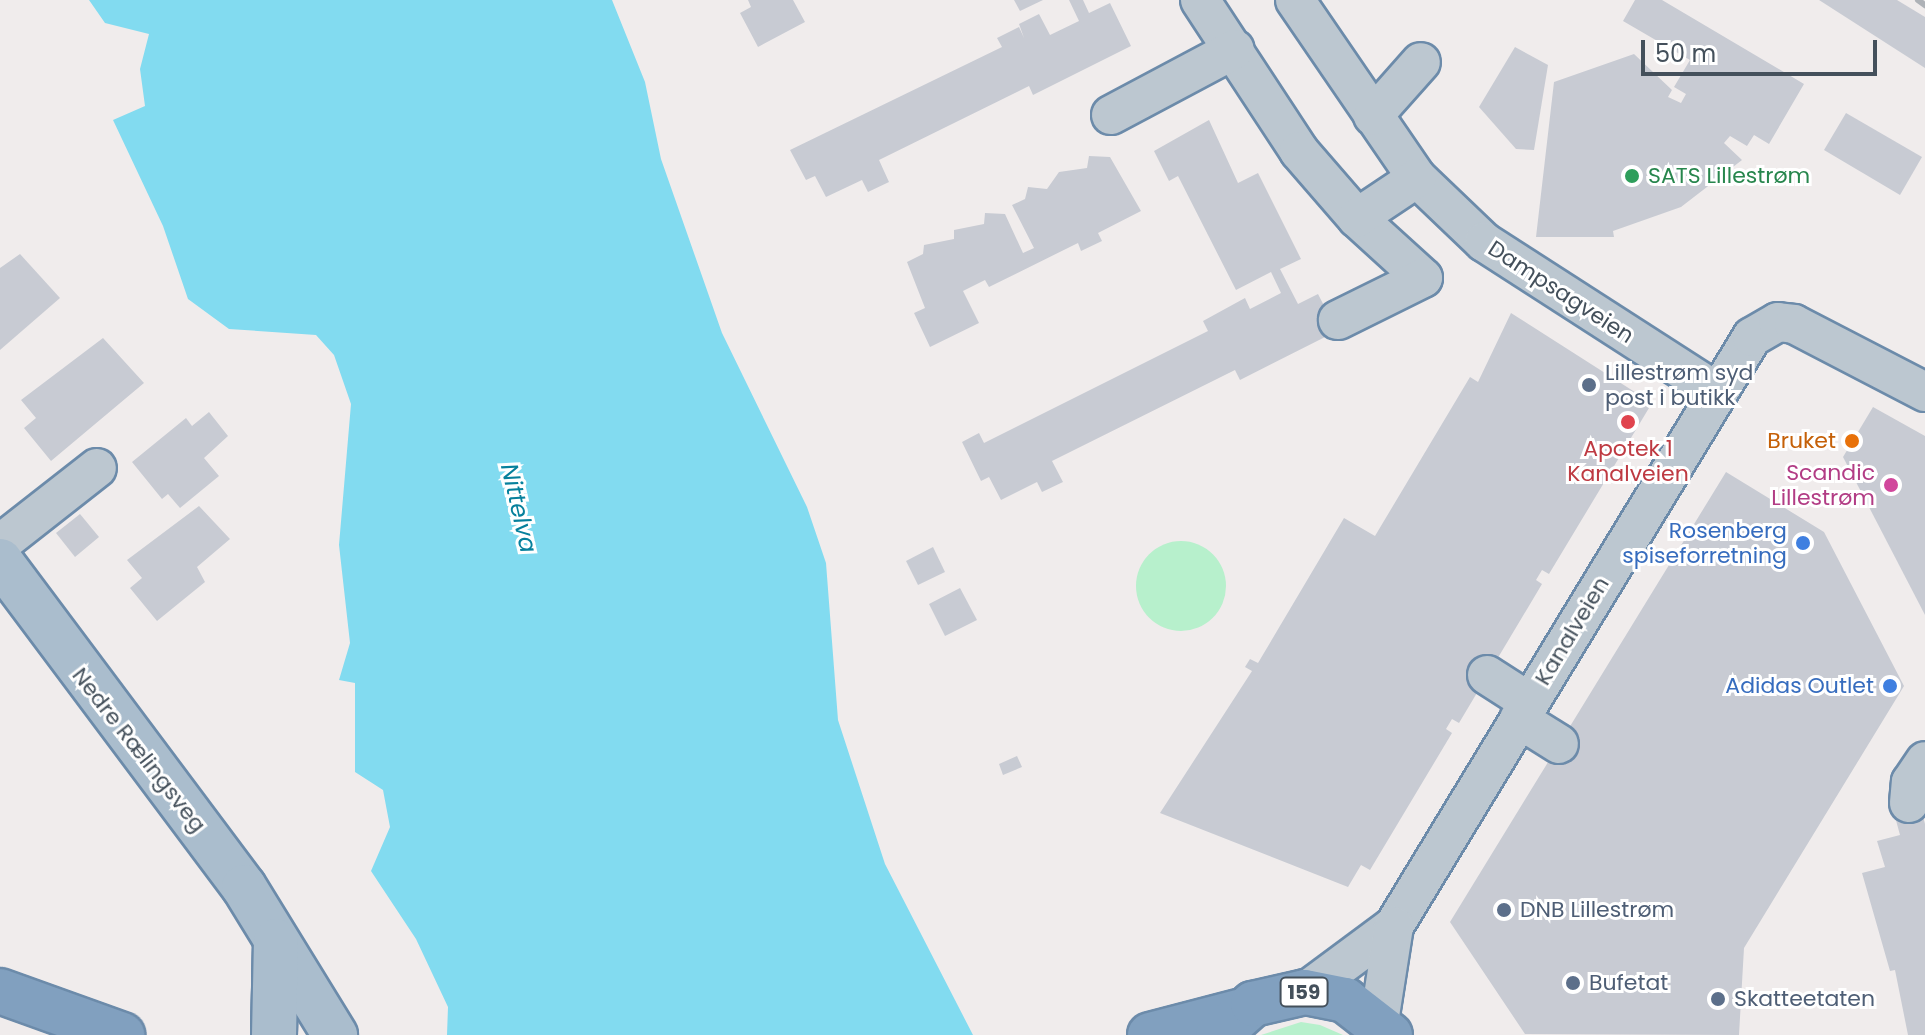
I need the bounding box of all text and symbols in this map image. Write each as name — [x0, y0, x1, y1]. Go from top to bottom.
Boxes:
scale bar — [1645, 24, 1881, 74]
text: 50 m — [1655, 37, 1716, 70]
place label: SATS Lillestrøm — [1648, 163, 1810, 189]
marker: SATS Lillestrøm — [1623, 167, 1641, 185]
street label: Dampsagveien — [1483, 235, 1639, 349]
place label: Lillestrøm syd post i butikk — [1605, 359, 1753, 410]
marker: Lillestrøm syd post i butikk — [1580, 376, 1598, 394]
marker: Apotek 1 Kanalveien — [1619, 413, 1637, 431]
place label: Bruket — [1767, 428, 1836, 454]
marker: Bruket — [1843, 432, 1861, 450]
place label: Apotek 1 Kanalveien — [1567, 435, 1689, 486]
place label: Scandic Lillestrøm — [1771, 459, 1875, 510]
water label: Nittelva — [495, 461, 543, 555]
marker: Scandic Lillestrøm — [1882, 476, 1900, 494]
place label: Rosenberg spiseforretning — [1622, 517, 1787, 568]
marker: Rosenberg spiseforretning — [1794, 534, 1812, 552]
street label: Kanalveien — [1529, 572, 1615, 690]
street label: Nedre Rælingsveg — [67, 663, 211, 837]
place label: Adidas Outlet — [1725, 673, 1874, 699]
marker: Adidas Outlet — [1881, 677, 1899, 695]
place label: DNB Lillestrøm — [1520, 897, 1674, 923]
marker: DNB Lillestrøm — [1495, 901, 1513, 919]
place label: Bufetat — [1589, 970, 1668, 996]
marker: Bufetat — [1564, 974, 1582, 992]
road number: 159 — [1278, 976, 1330, 1008]
place label: Skatteetaten — [1734, 986, 1875, 1012]
marker: Skatteetaten — [1709, 990, 1727, 1008]

